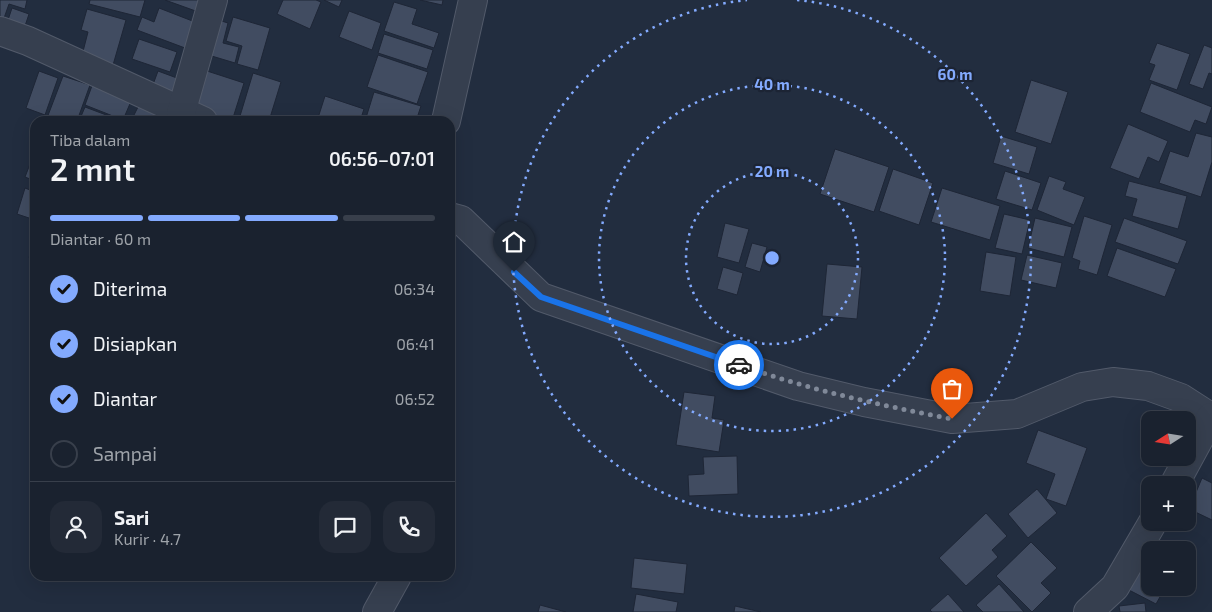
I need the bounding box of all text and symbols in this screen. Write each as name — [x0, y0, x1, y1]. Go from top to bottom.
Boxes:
text: 60 m — [938, 65, 972, 83]
text: 40 m — [754, 75, 790, 93]
text: Tiba dalam — [50, 130, 130, 149]
text: 06:56–07:01 — [329, 147, 435, 170]
text: 2 mnt — [50, 149, 135, 187]
text: 20 m — [755, 162, 789, 180]
pin — [493, 221, 535, 272]
icon: home — [500, 228, 528, 256]
text: Diantar · 60 m — [50, 229, 151, 248]
centre of rings — [763, 249, 781, 267]
icon: check — [50, 275, 78, 303]
text: Diterima — [93, 277, 167, 300]
text: 06:34 — [394, 279, 435, 298]
icon: check — [50, 330, 78, 358]
text: Disiapkan — [93, 332, 177, 355]
text: 06:41 — [396, 334, 435, 353]
courier — [714, 340, 764, 390]
icon: car — [725, 351, 753, 379]
pin — [931, 368, 973, 419]
icon: bag — [938, 375, 966, 403]
icon: check — [50, 385, 78, 413]
text: Diantar — [93, 387, 157, 410]
text: 06:52 — [395, 389, 435, 408]
north arrow — [1141, 411, 1196, 466]
map controls — [1141, 411, 1196, 596]
text: Sampai — [93, 442, 157, 465]
button: + — [1141, 476, 1196, 531]
button: person — [50, 501, 102, 553]
button: chat — [319, 501, 371, 553]
button: phone — [383, 501, 435, 553]
text: Sari — [114, 506, 149, 529]
text: Kurir · 4.7 — [114, 529, 181, 548]
button: − — [1141, 541, 1196, 596]

